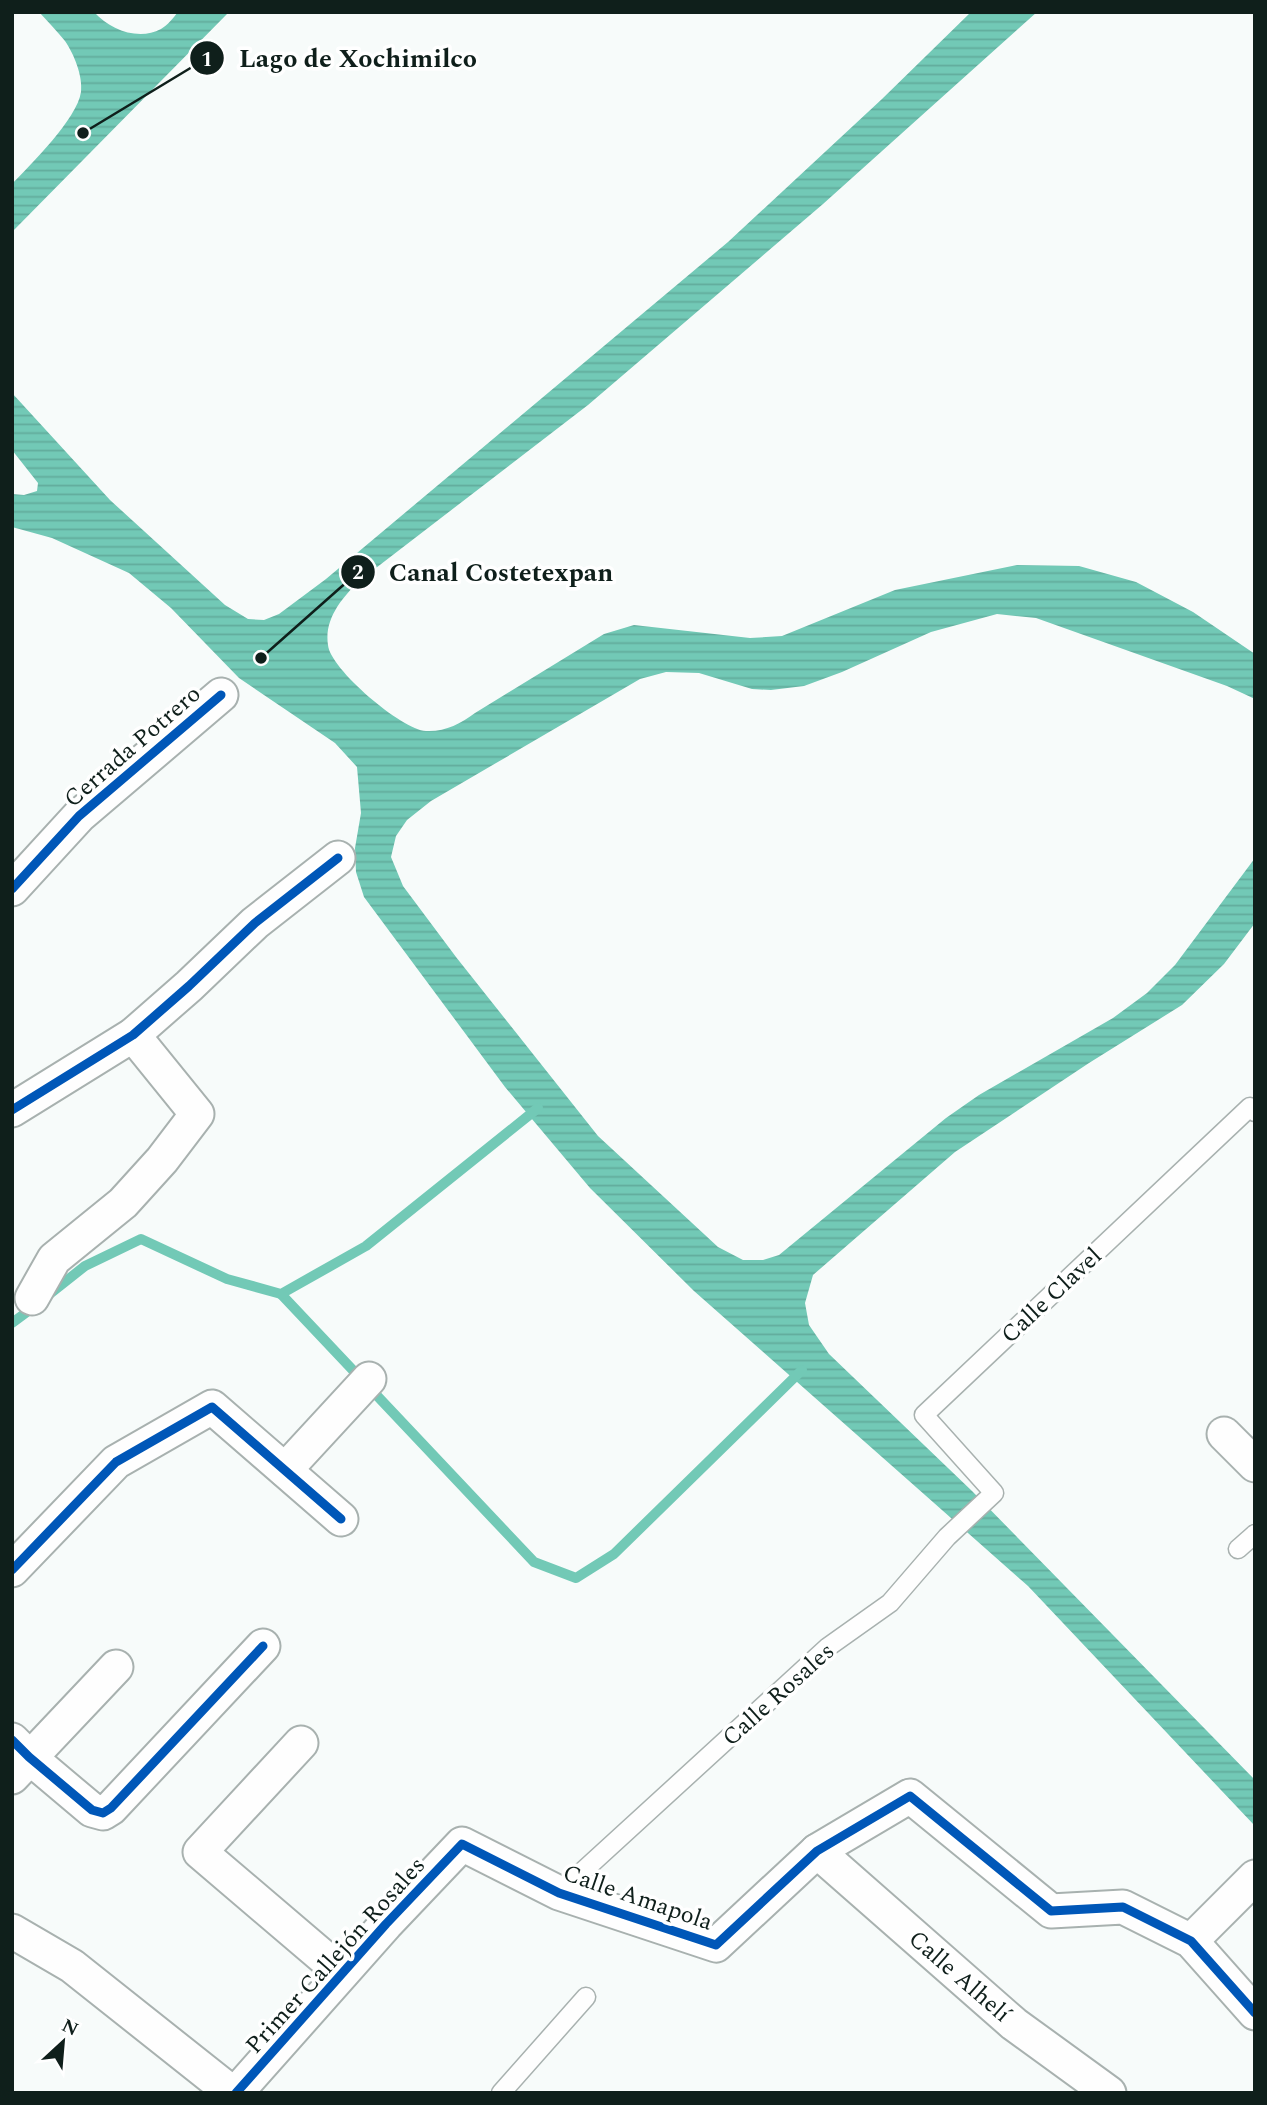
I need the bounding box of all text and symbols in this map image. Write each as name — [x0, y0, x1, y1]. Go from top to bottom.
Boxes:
callout: Lago de Xochimilco — [190, 35, 491, 82]
text: Lago de Xochimilco — [239, 39, 477, 79]
text: 1 — [201, 44, 213, 76]
callout: Canal Costetexpan — [340, 548, 628, 595]
text: Canal Costetexpan — [389, 553, 613, 593]
text: 2 — [352, 557, 364, 589]
street label: Cerrada Potrero — [56, 677, 209, 817]
street label: Calle Clavel — [993, 1239, 1110, 1352]
street label: Calle Rosales — [714, 1634, 843, 1755]
street label: Primer Callejón Rosales — [237, 1849, 434, 2062]
street label: Calle Amapola — [558, 1855, 718, 1941]
street label: Calle Alhelí — [900, 1922, 1020, 2033]
north arrow — [28, 2007, 98, 2077]
text: N — [56, 2012, 83, 2045]

